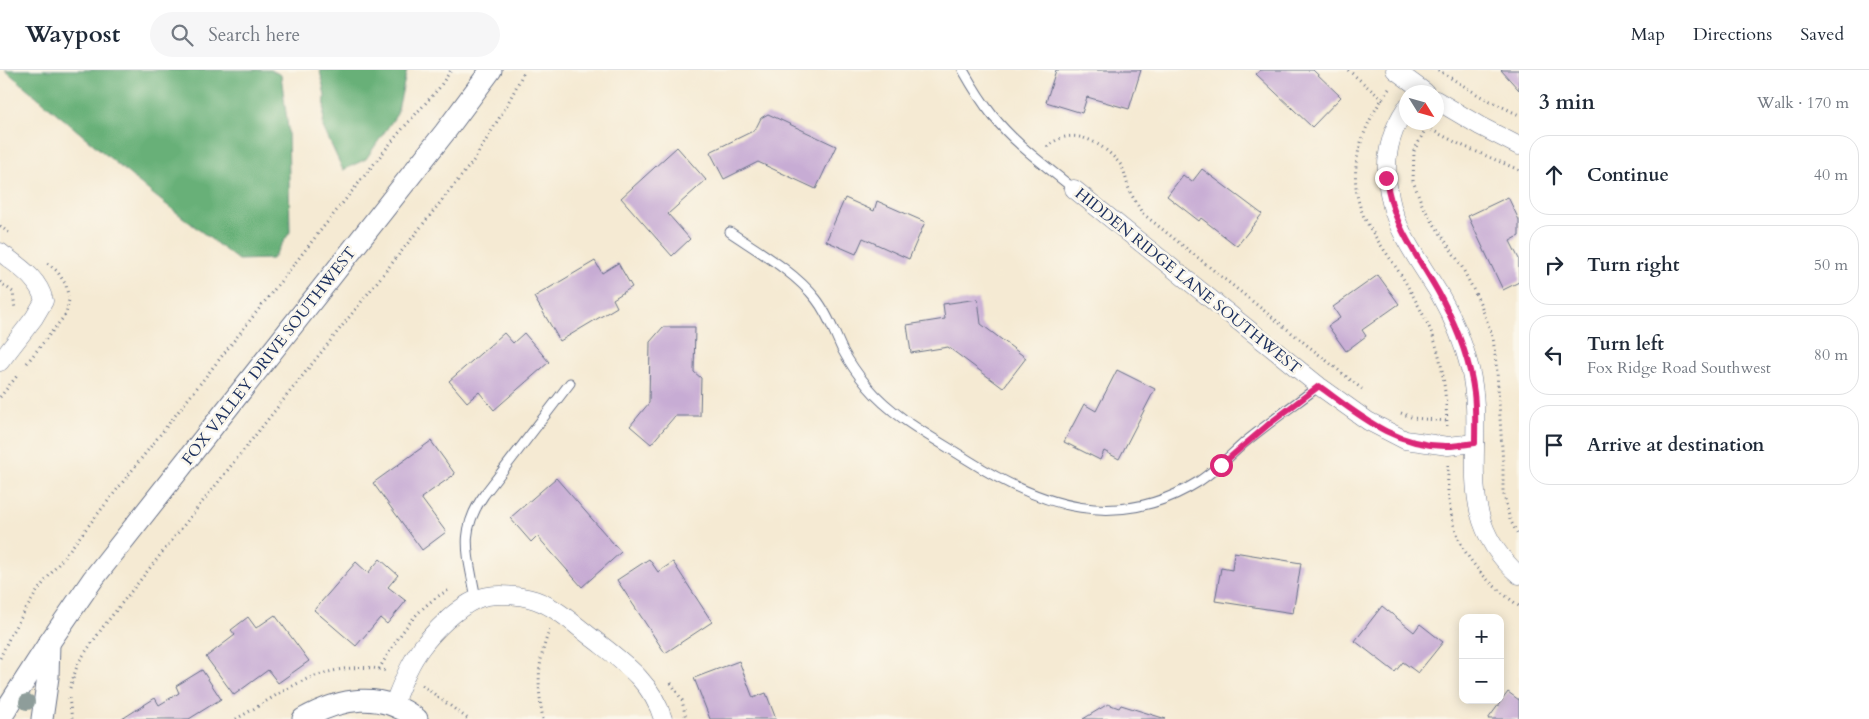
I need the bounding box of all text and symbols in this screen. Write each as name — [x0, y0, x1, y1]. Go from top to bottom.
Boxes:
search box — [150, 12, 500, 57]
text: Waypost — [25, 18, 120, 51]
icon: search — [168, 21, 196, 49]
text: Search here — [208, 22, 300, 48]
text: Map — [1631, 22, 1665, 47]
text: Directions — [1693, 22, 1772, 47]
text: Saved — [1800, 22, 1844, 47]
north arrow — [1399, 85, 1444, 130]
text: 3 min — [1539, 88, 1595, 117]
text: Walk · 170 m — [1757, 92, 1849, 114]
icon: ahead — [1540, 161, 1568, 189]
text: Continue — [1587, 162, 1669, 188]
text: 40 m — [1814, 164, 1848, 186]
route end — [1375, 167, 1398, 190]
street label: HIDDEN RIDGE LANE SOUTHWEST — [1070, 183, 1306, 379]
street label: FOX VALLEY DRIVE SOUTHWEST — [177, 242, 361, 470]
icon: right — [1540, 251, 1568, 279]
text: Turn right — [1587, 252, 1679, 278]
text: 50 m — [1814, 254, 1848, 276]
text: Turn left — [1587, 331, 1664, 357]
icon: left — [1540, 341, 1568, 369]
text: 80 m — [1814, 344, 1848, 366]
text: Fox Ridge Road Southwest — [1587, 357, 1771, 379]
icon: arrive — [1540, 431, 1568, 459]
text: Arrive at destination — [1587, 432, 1764, 458]
route start — [1210, 454, 1233, 477]
map controls — [1459, 614, 1504, 704]
button: + — [1459, 614, 1504, 659]
button: − — [1459, 659, 1504, 704]

